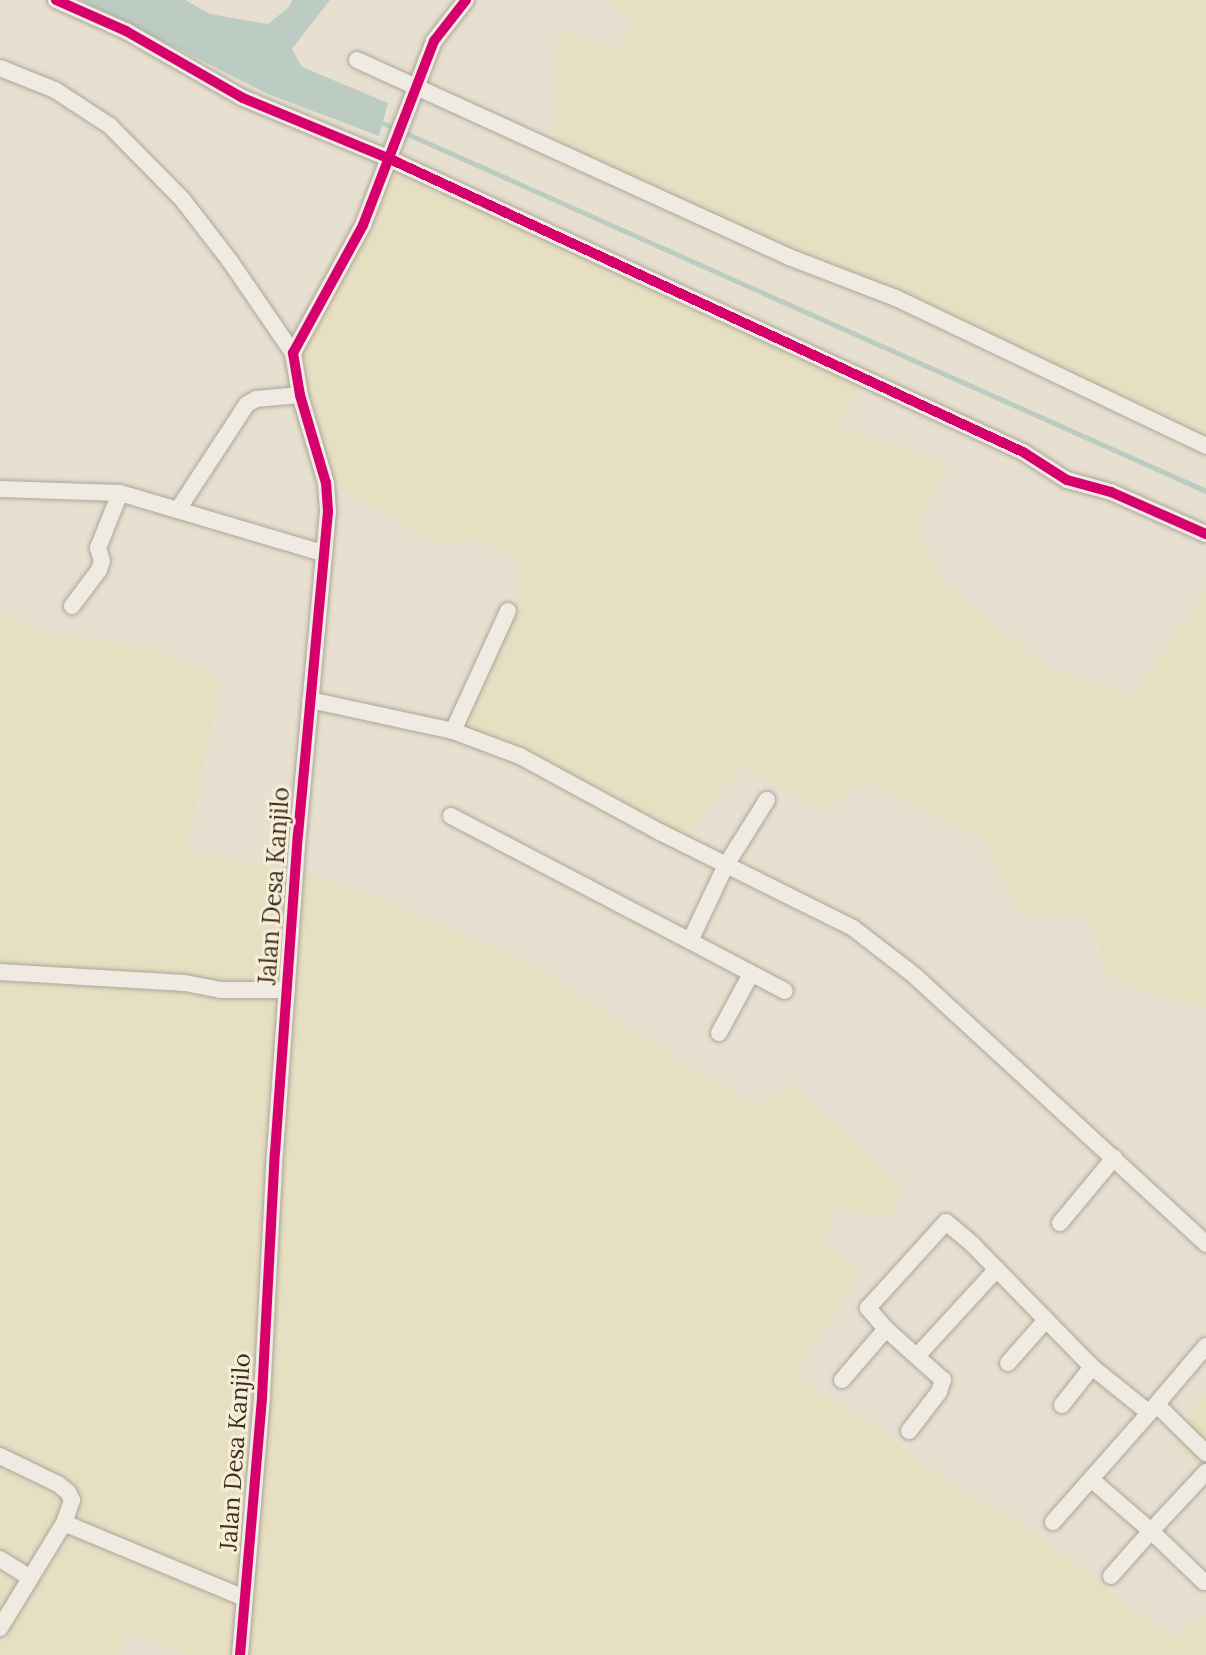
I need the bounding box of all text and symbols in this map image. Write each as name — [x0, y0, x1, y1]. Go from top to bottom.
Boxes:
street label: Jalan Desa Kanjilo — [253, 786, 295, 986]
street label: Jalan Desa Kanjilo — [214, 1352, 256, 1552]

